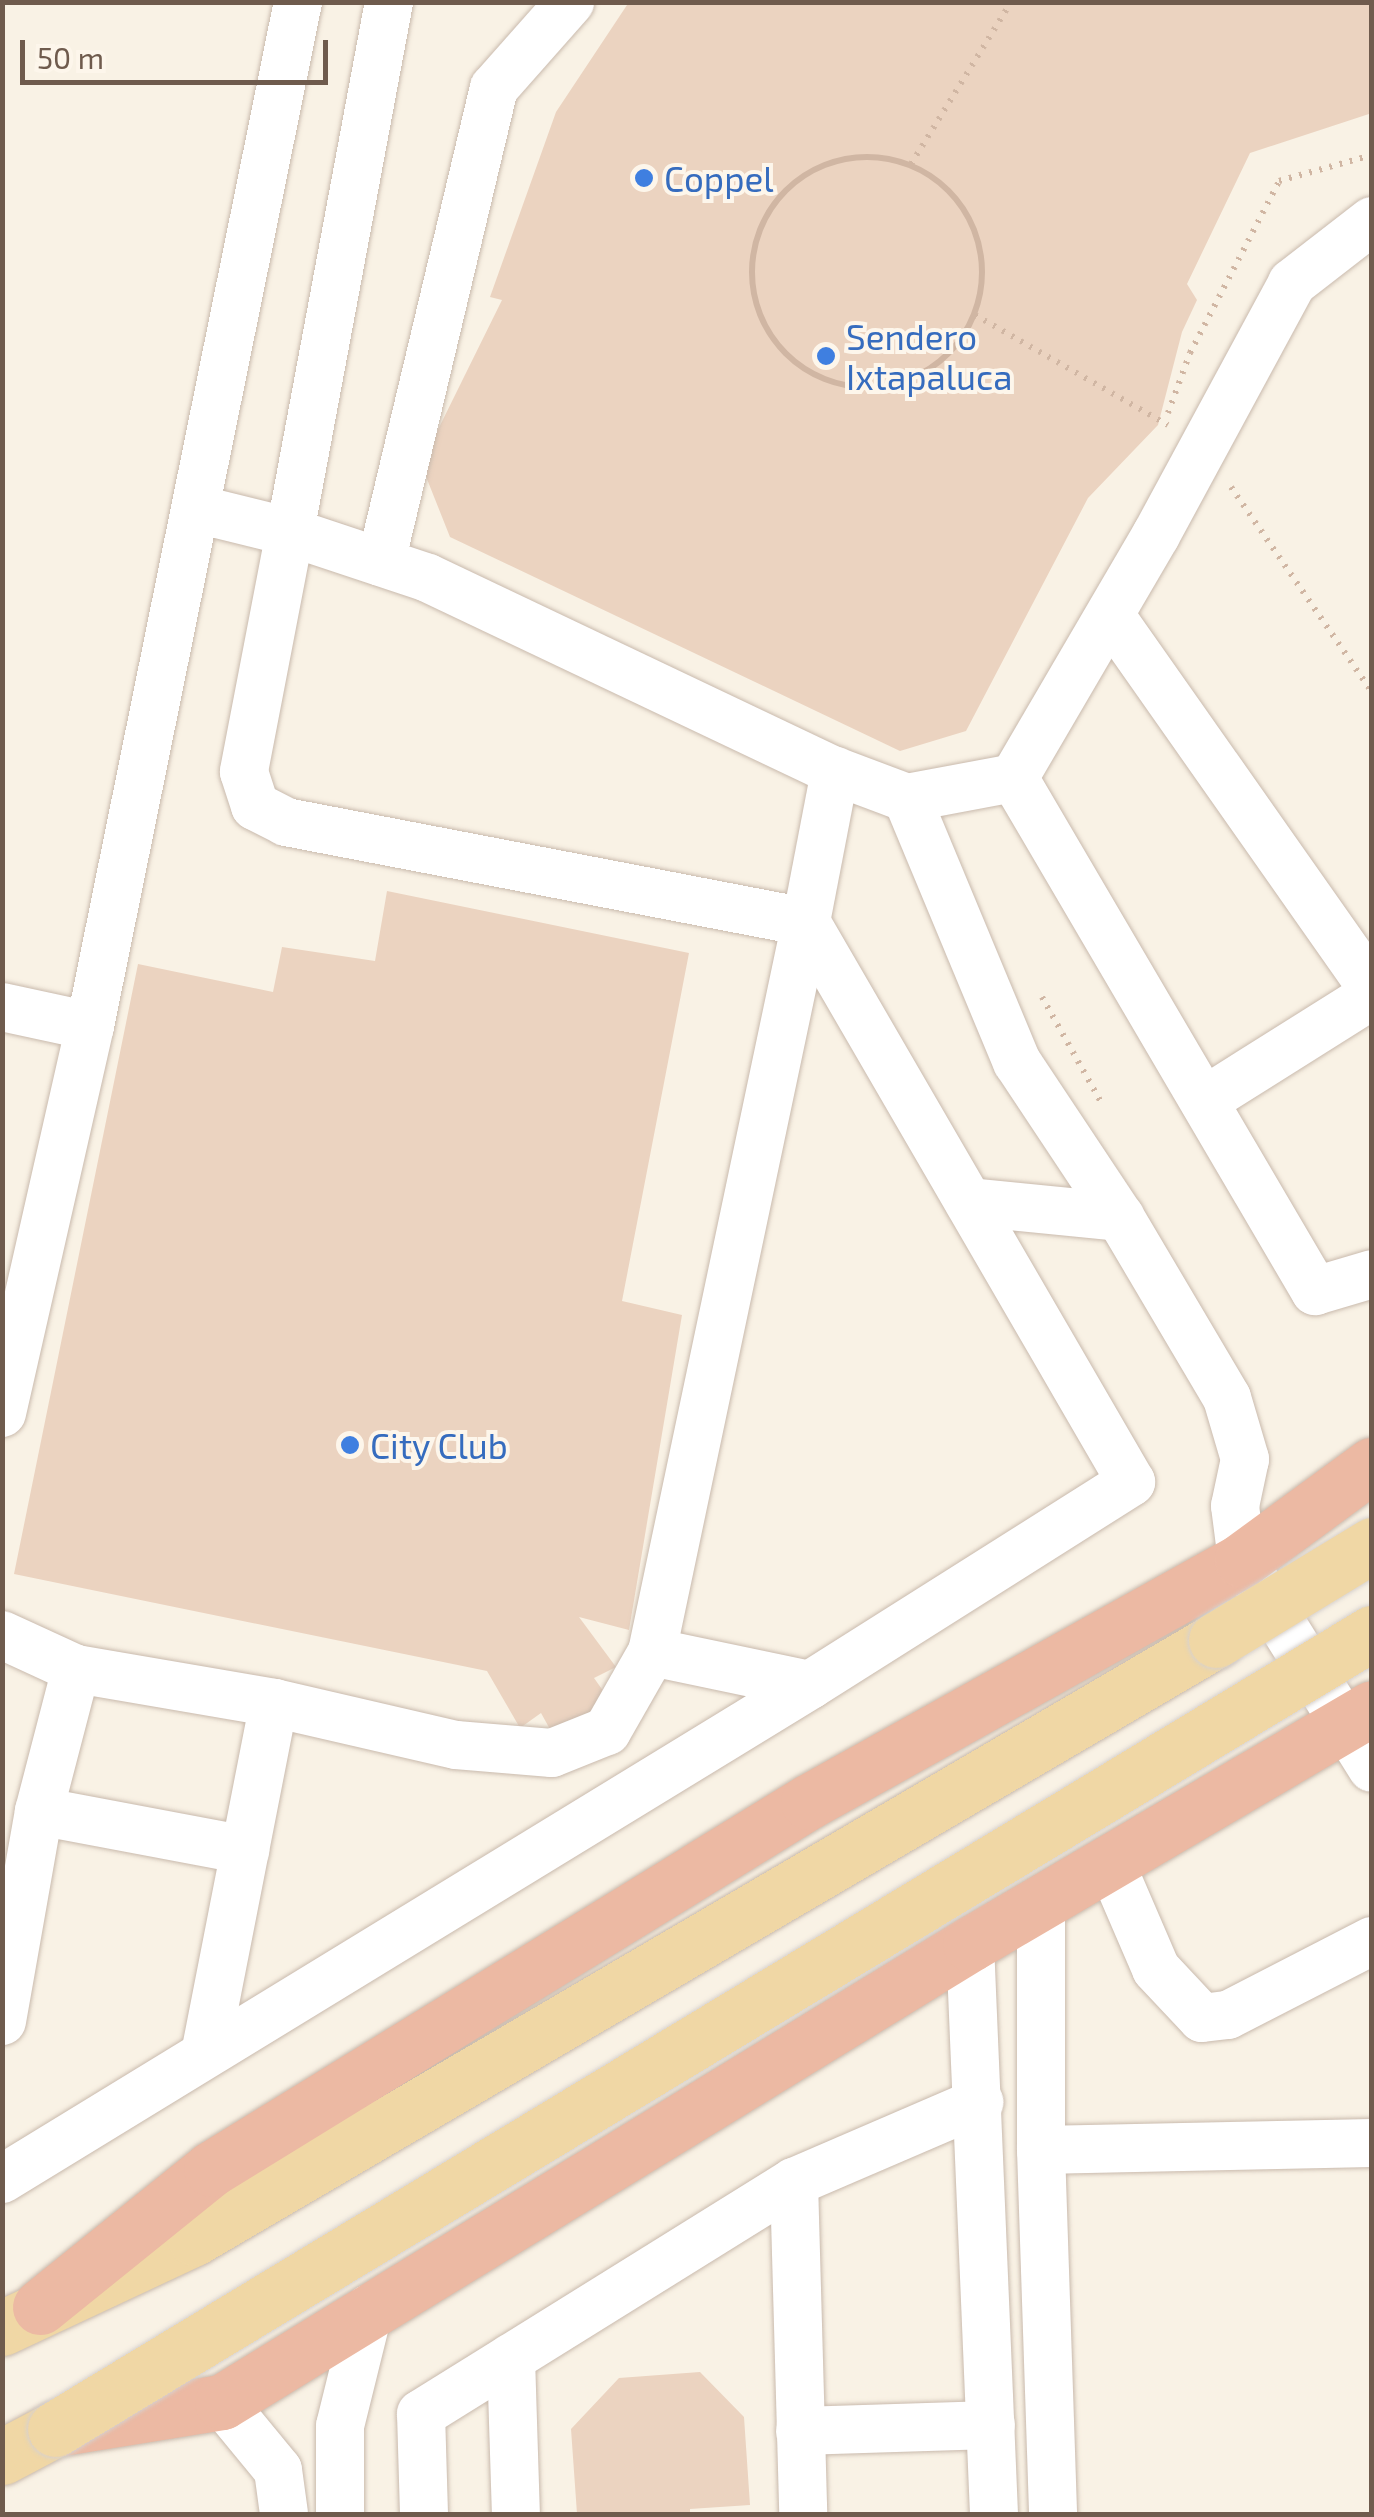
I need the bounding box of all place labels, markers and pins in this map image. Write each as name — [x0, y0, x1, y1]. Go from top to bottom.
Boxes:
place label: Coppel — [664, 157, 774, 199]
marker: Coppel — [633, 167, 655, 189]
place label: Sendero Ixtapaluca — [846, 315, 1012, 397]
marker: Sendero Ixtapaluca — [815, 345, 837, 367]
place label: City Club — [370, 1424, 509, 1466]
marker: City Club — [339, 1434, 361, 1456]

